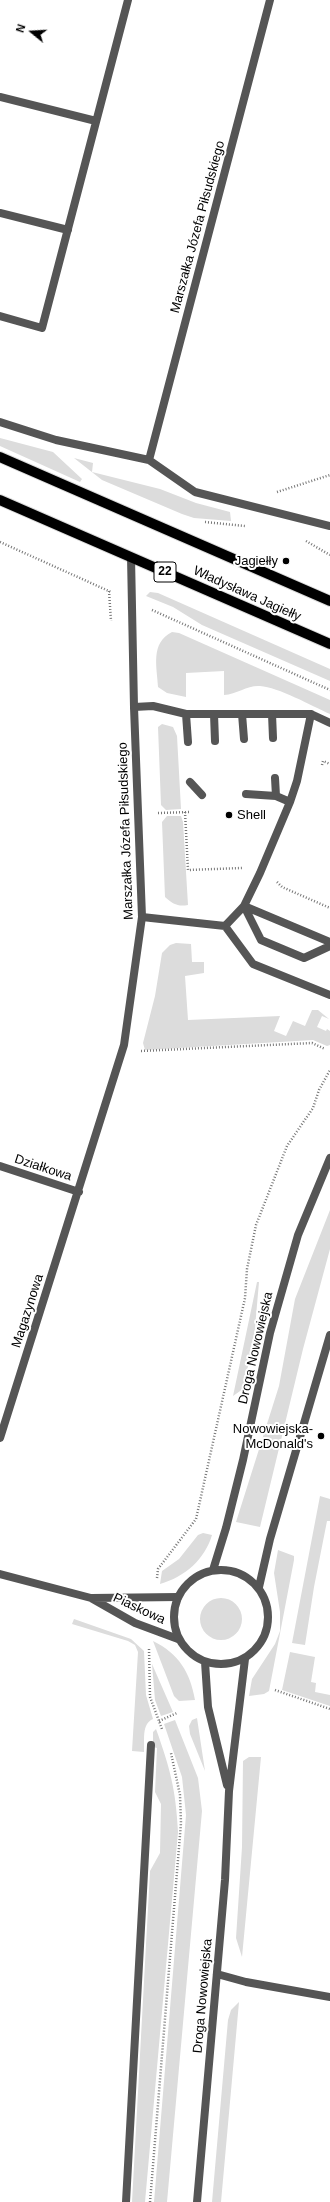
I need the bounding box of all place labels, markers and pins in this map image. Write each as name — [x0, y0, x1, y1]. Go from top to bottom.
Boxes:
place label: Jagiełły — [235, 553, 278, 569]
marker: Jagiełły — [281, 556, 291, 566]
place label: Shell — [237, 807, 266, 823]
marker: Shell — [224, 810, 234, 820]
place label: Nowowiejska- McDonald's — [233, 1421, 313, 1452]
marker: Nowowiejska- McDonald's — [316, 1431, 326, 1441]

